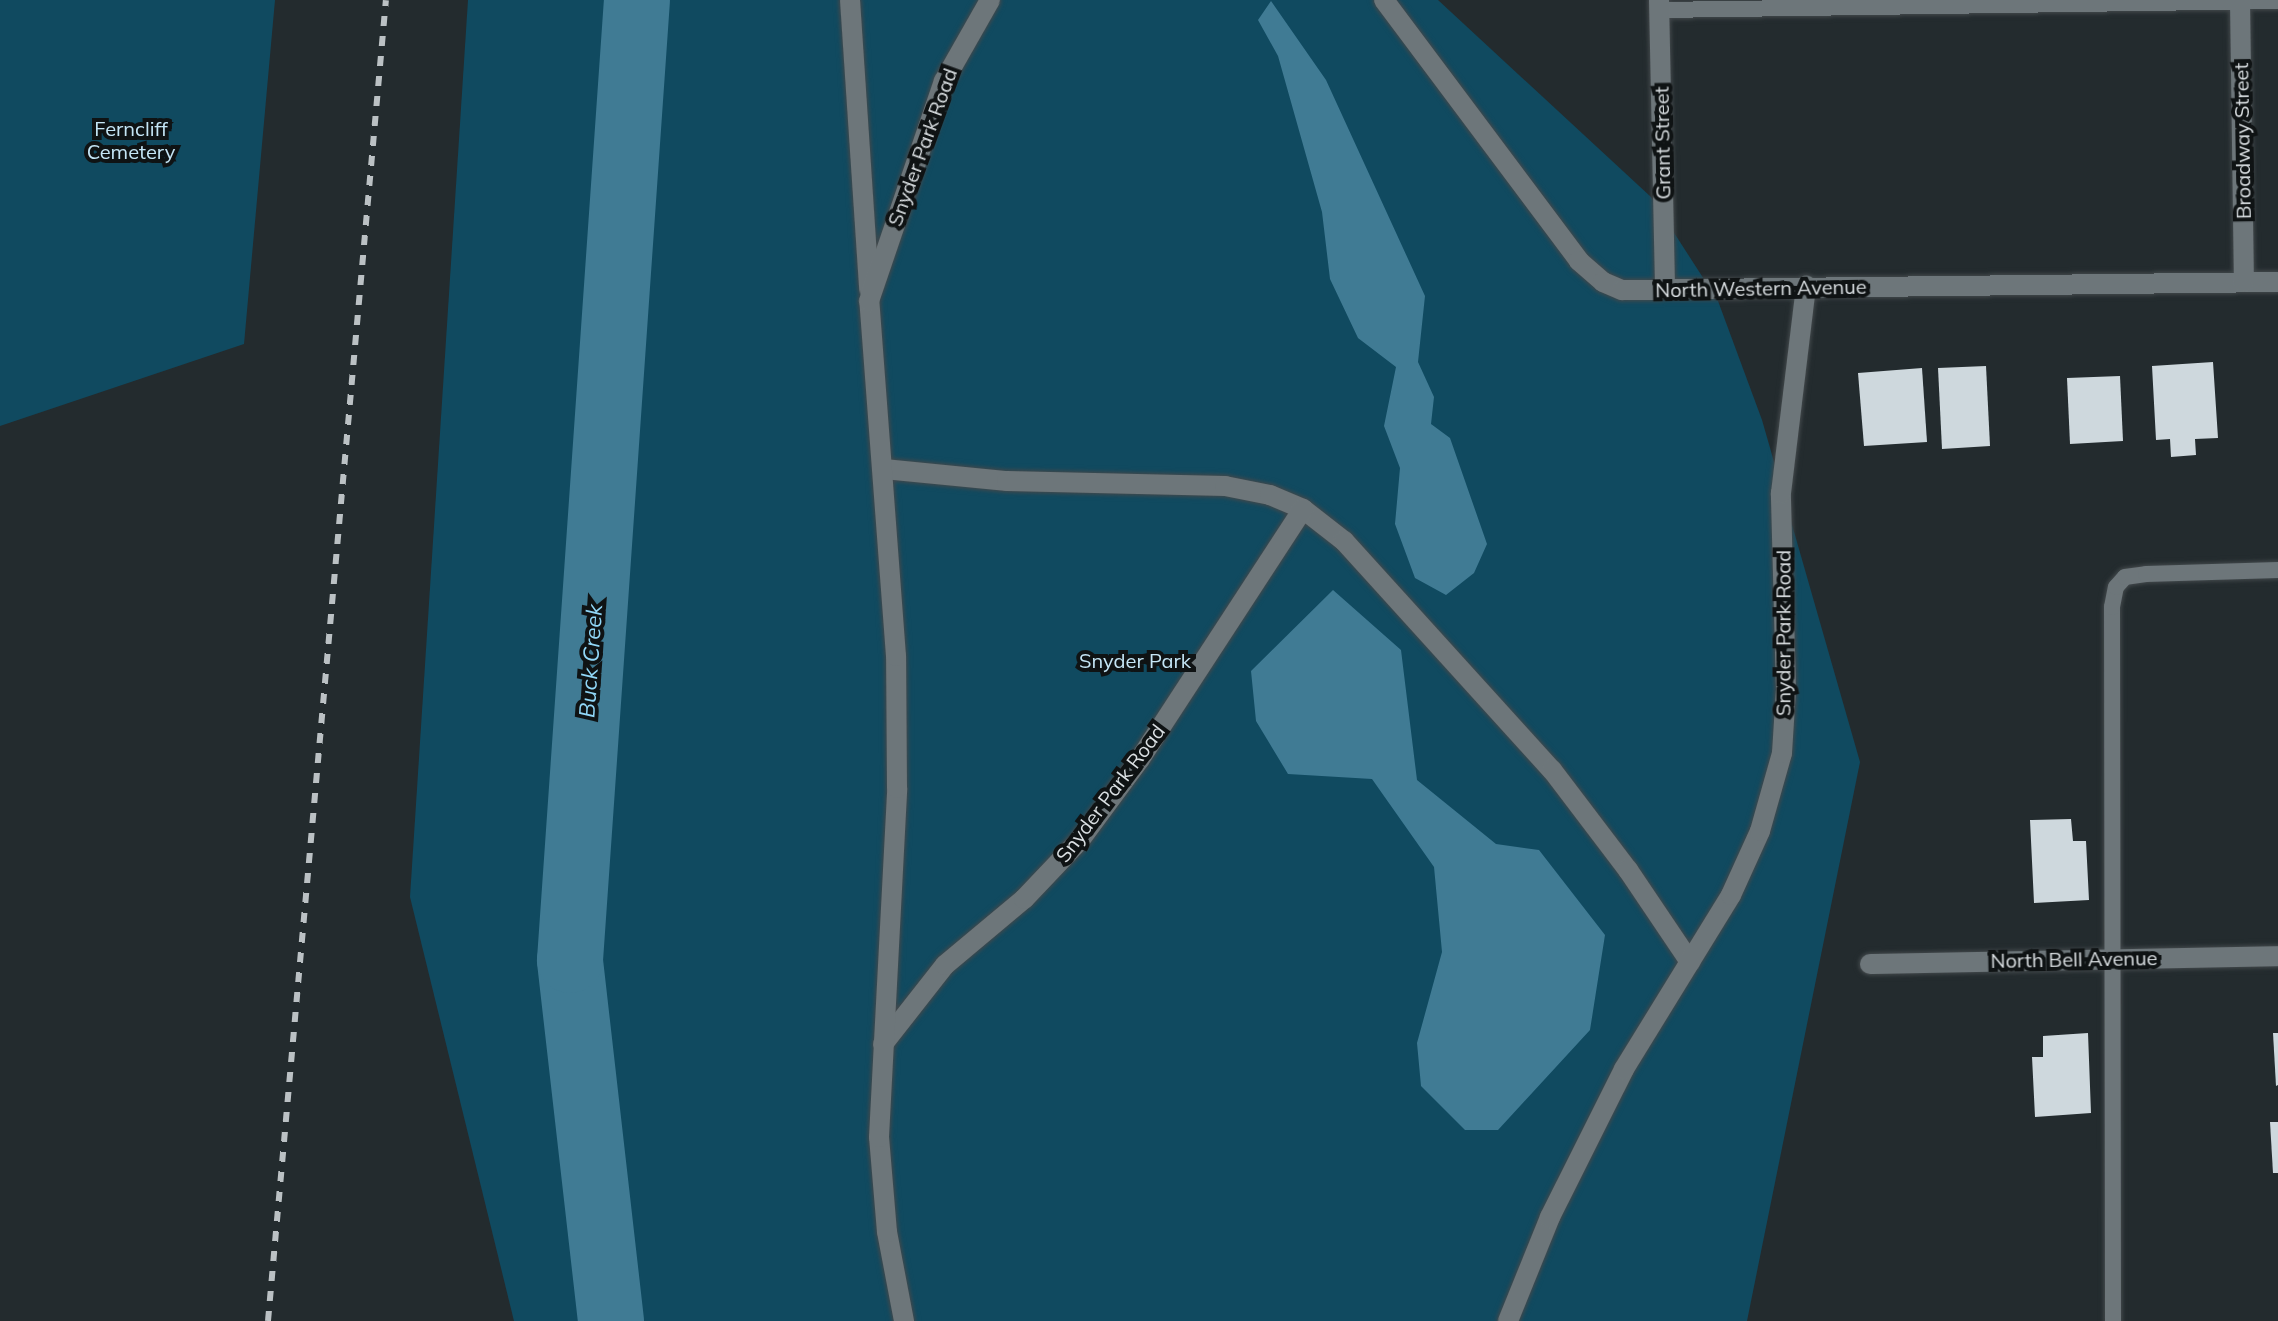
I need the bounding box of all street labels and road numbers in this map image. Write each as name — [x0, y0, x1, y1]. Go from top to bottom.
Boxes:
street label: Broadway Street — [2229, 63, 2255, 219]
street label: Snyder Park Road — [882, 65, 962, 229]
street label: Grant Street — [1649, 86, 1675, 200]
street label: North Western Avenue — [1655, 274, 1867, 302]
street label: Snyder Park Road — [1771, 550, 1795, 716]
street label: Snyder Park Road — [1050, 719, 1170, 867]
street label: North Bell Avenue — [1990, 946, 2158, 972]

